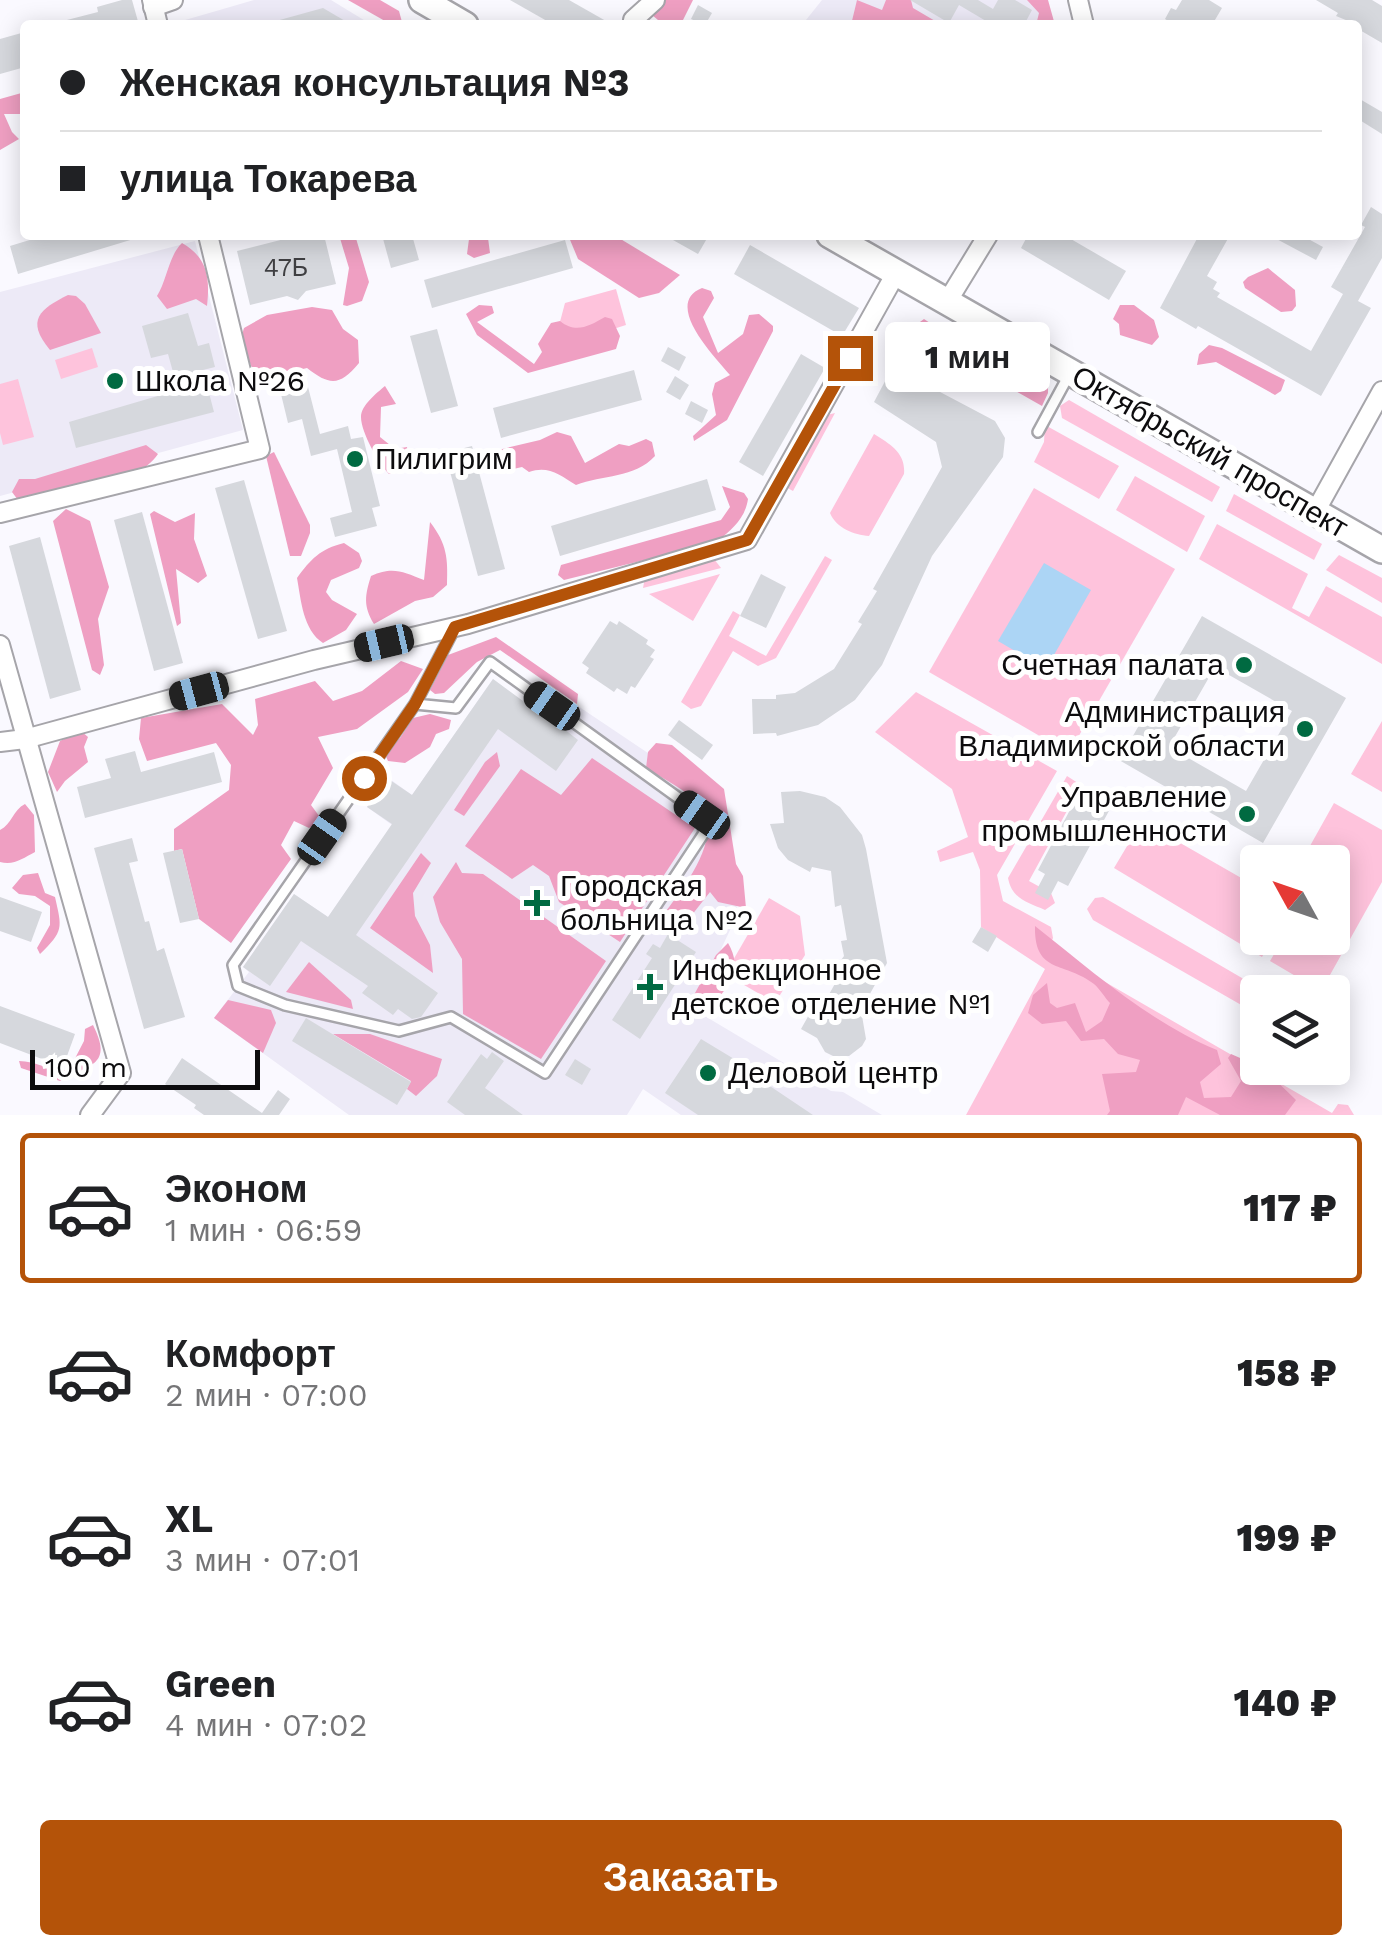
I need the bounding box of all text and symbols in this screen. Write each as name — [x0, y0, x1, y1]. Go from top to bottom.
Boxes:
text: Женская консультация №3 — [120, 61, 630, 105]
text: улица Токарева — [120, 157, 416, 201]
house number: 47Б — [264, 253, 308, 282]
callout: 1 мин — [885, 323, 1050, 393]
route end — [828, 336, 873, 381]
text: 1 мин — [925, 338, 1010, 376]
street label: Октябрьский проспект — [1066, 358, 1355, 545]
place label: Школа №26 — [135, 363, 305, 398]
marker: Школа №26 — [104, 370, 126, 392]
place label: Пилигрим — [375, 441, 513, 476]
marker: Пилигрим — [344, 448, 366, 470]
car — [351, 622, 417, 664]
place label: Счетная палата — [1001, 647, 1224, 682]
marker: Счетная палата — [1233, 654, 1255, 676]
car — [166, 669, 232, 713]
car — [519, 677, 585, 735]
place label: Администрация Владимирской области — [958, 694, 1285, 763]
marker: Администрация Владимирской области — [1294, 718, 1316, 740]
route start — [342, 756, 387, 801]
place label: Управление промышленности — [982, 779, 1227, 848]
car — [669, 786, 735, 844]
marker: Управление промышленности — [1236, 803, 1258, 825]
car — [293, 804, 351, 870]
north arrow — [1240, 845, 1350, 955]
map controls — [1240, 845, 1350, 1085]
place label: Городская больница №2 — [560, 868, 754, 937]
marker: Городская больница №2 — [524, 890, 550, 916]
place label: Инфекционное детское отделение №1 — [672, 952, 992, 1021]
marker: Инфекционное детское отделение №1 — [637, 974, 663, 1000]
button: layers — [1240, 975, 1350, 1085]
scale bar — [30, 1045, 260, 1090]
text: 100 m — [45, 1051, 127, 1084]
place label: Деловой центр — [728, 1055, 938, 1090]
marker: Деловой центр — [697, 1062, 719, 1084]
icon: car — [45, 1163, 135, 1253]
text: Эконом — [165, 1167, 308, 1211]
text: 117 ₽ — [1243, 1186, 1337, 1230]
text: 1 мин · 06:59 — [165, 1211, 362, 1249]
icon: car — [45, 1328, 135, 1418]
text: Комфорт — [165, 1332, 336, 1376]
text: 158 ₽ — [1237, 1351, 1337, 1395]
text: 2 мин · 07:00 — [165, 1376, 368, 1414]
icon: car — [45, 1493, 135, 1583]
text: XL — [165, 1497, 213, 1541]
text: 199 ₽ — [1236, 1516, 1337, 1560]
text: 3 мин · 07:01 — [165, 1541, 360, 1579]
icon: car — [45, 1658, 135, 1748]
text: Green — [165, 1662, 276, 1706]
text: 140 ₽ — [1233, 1681, 1337, 1725]
text: 4 мин · 07:02 — [165, 1706, 367, 1744]
button: Заказать — [40, 1820, 1342, 1935]

